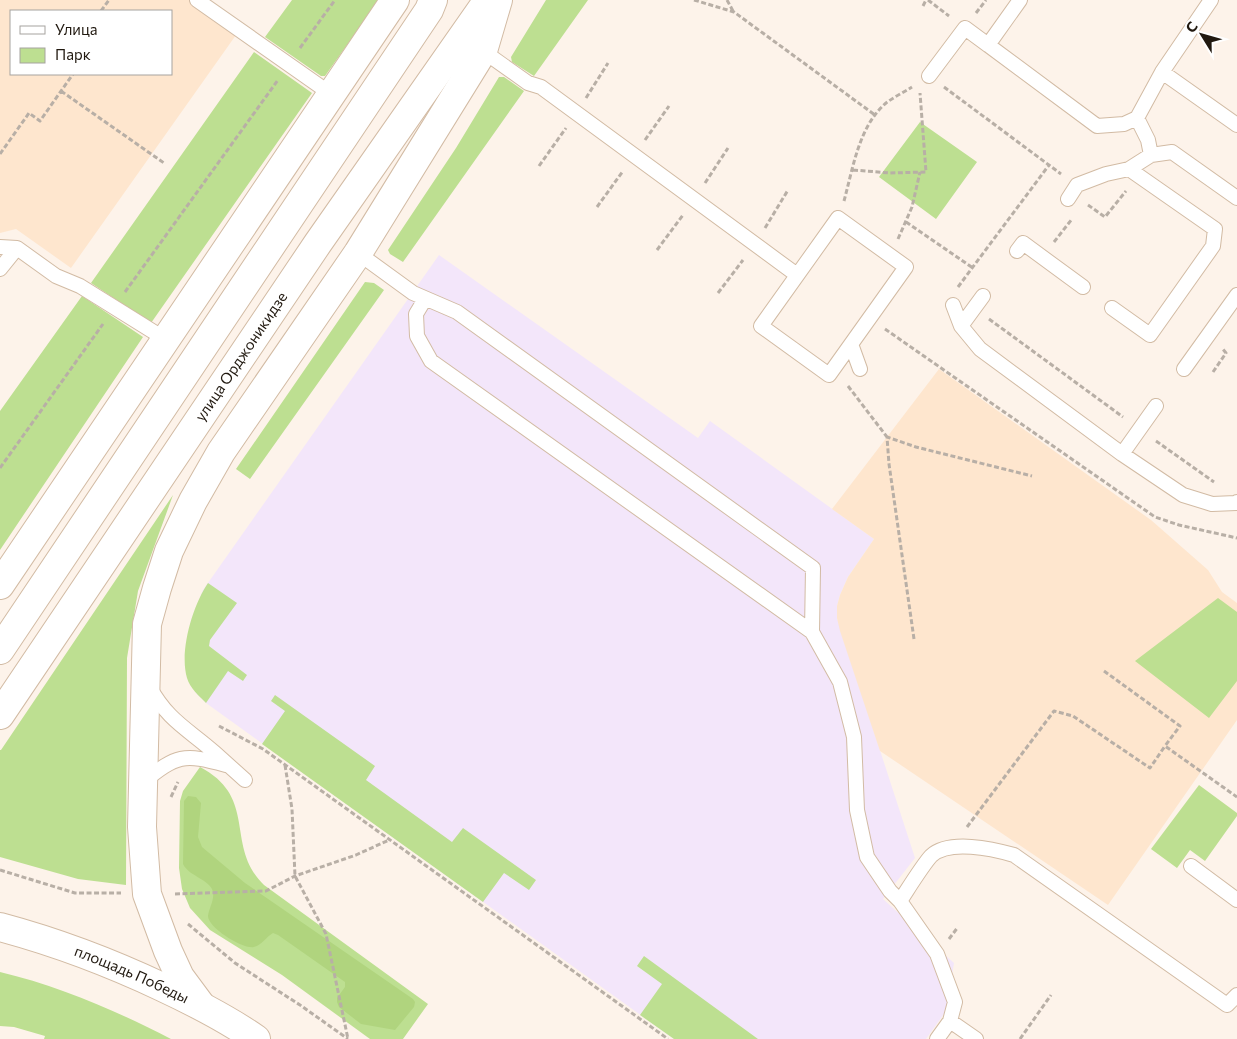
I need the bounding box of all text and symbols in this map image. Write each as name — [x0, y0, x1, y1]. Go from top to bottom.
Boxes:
legend — [10, 10, 172, 75]
north arrow — [1177, 10, 1227, 60]
text: С — [1182, 18, 1201, 36]
text: Улица — [55, 20, 97, 38]
text: Парк — [55, 45, 91, 63]
street label: улица Орджоникидзе — [191, 288, 291, 424]
street label: площадь Победы — [72, 941, 192, 1007]

